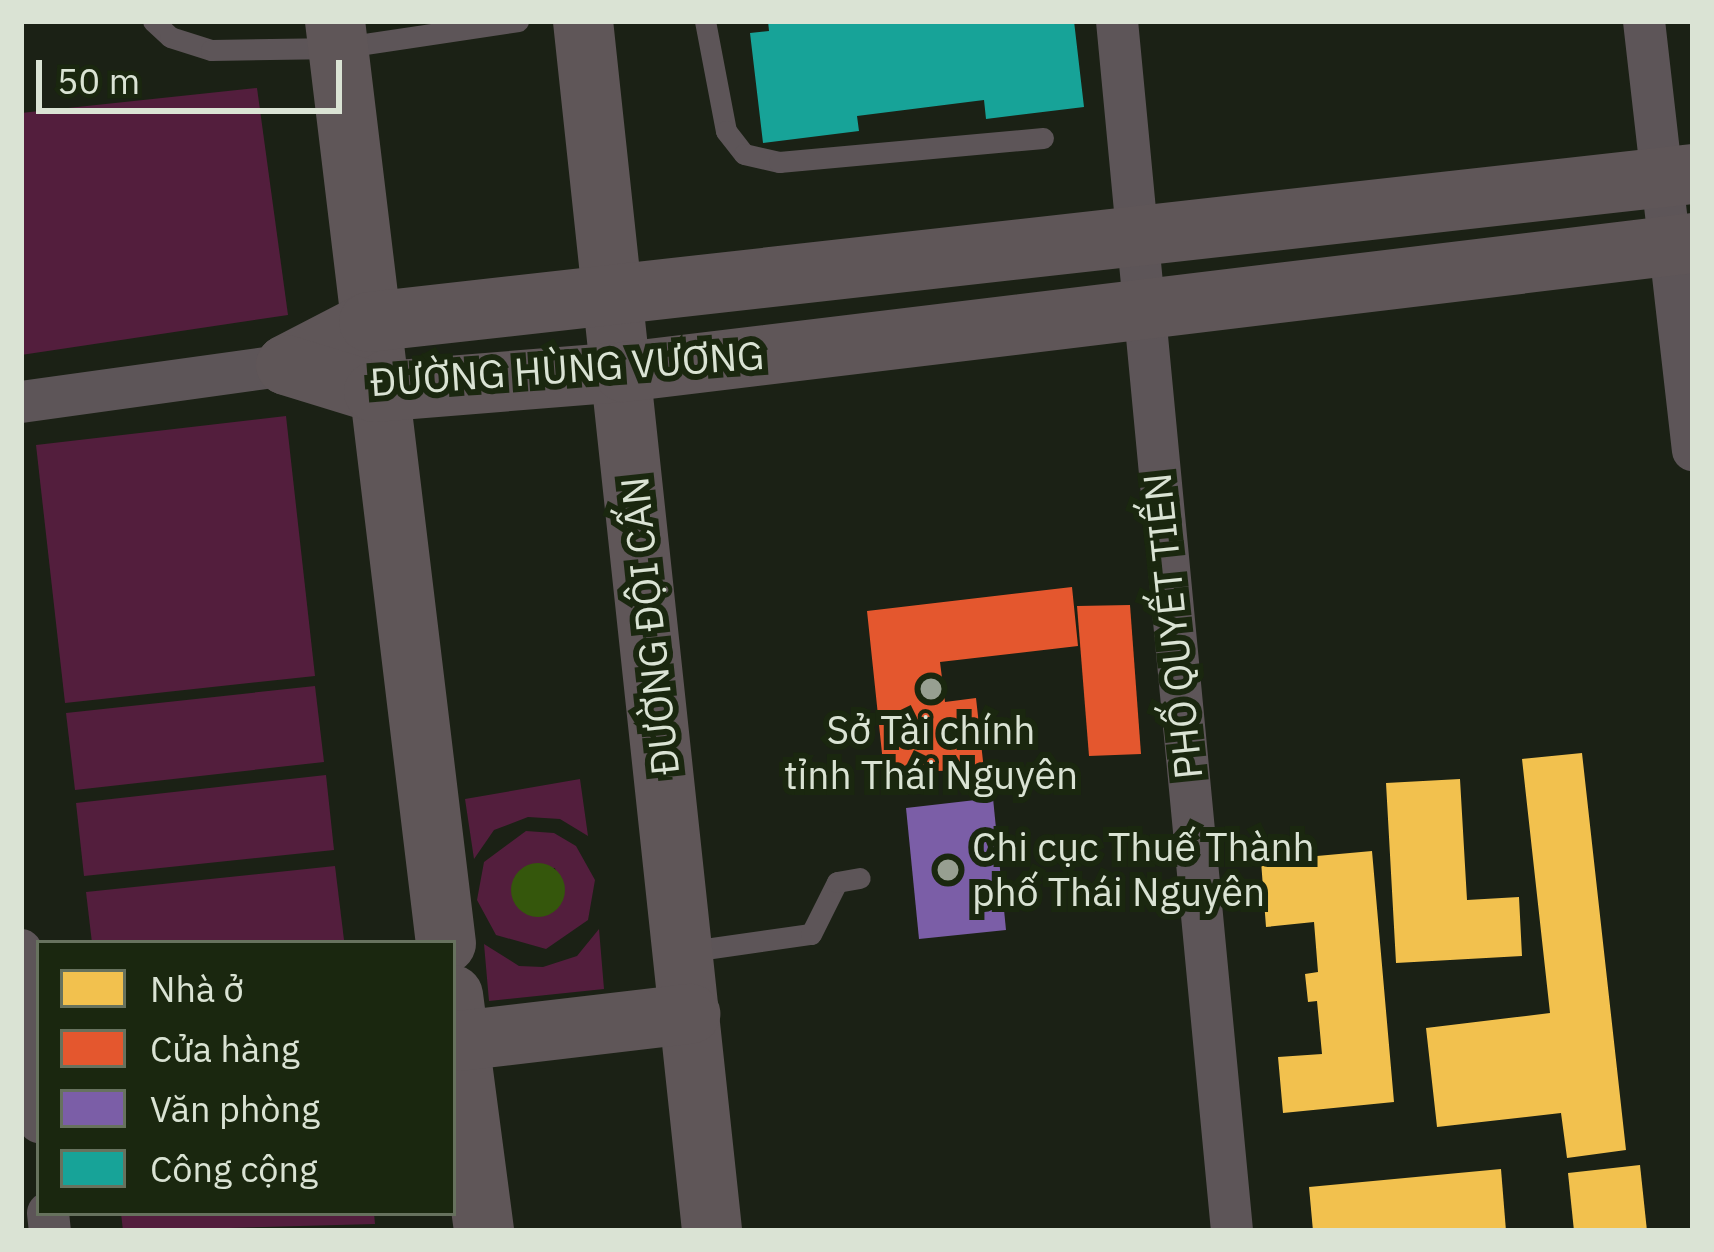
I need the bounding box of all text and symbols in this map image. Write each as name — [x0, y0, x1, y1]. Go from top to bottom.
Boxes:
scale bar — [42, 36, 348, 110]
text: 50 m — [57, 57, 140, 104]
street label: ĐƯỜNG HÙNG VƯƠNG — [369, 332, 765, 406]
street label: PHỐ QUYẾT TIẾN — [1134, 471, 1212, 781]
street label: ĐƯỜNG ĐỘI CẤN — [611, 475, 689, 777]
marker: Sở Tài chính tỉnh Thái Nguyên — [918, 676, 944, 702]
place label: Sở Tài chính tỉnh Thái Nguyên — [784, 708, 1078, 799]
place label: Chi cục Thuế Thành phố Thái Nguyên — [972, 825, 1315, 916]
marker: Chi cục Thuế Thành phố Thái Nguyên — [935, 857, 961, 883]
legend — [36, 940, 456, 1216]
text: Nhà ở — [150, 965, 244, 1012]
text: Cửa hàng — [150, 1025, 300, 1072]
text: Văn phòng — [150, 1085, 320, 1132]
text: Công cộng — [150, 1145, 318, 1192]

